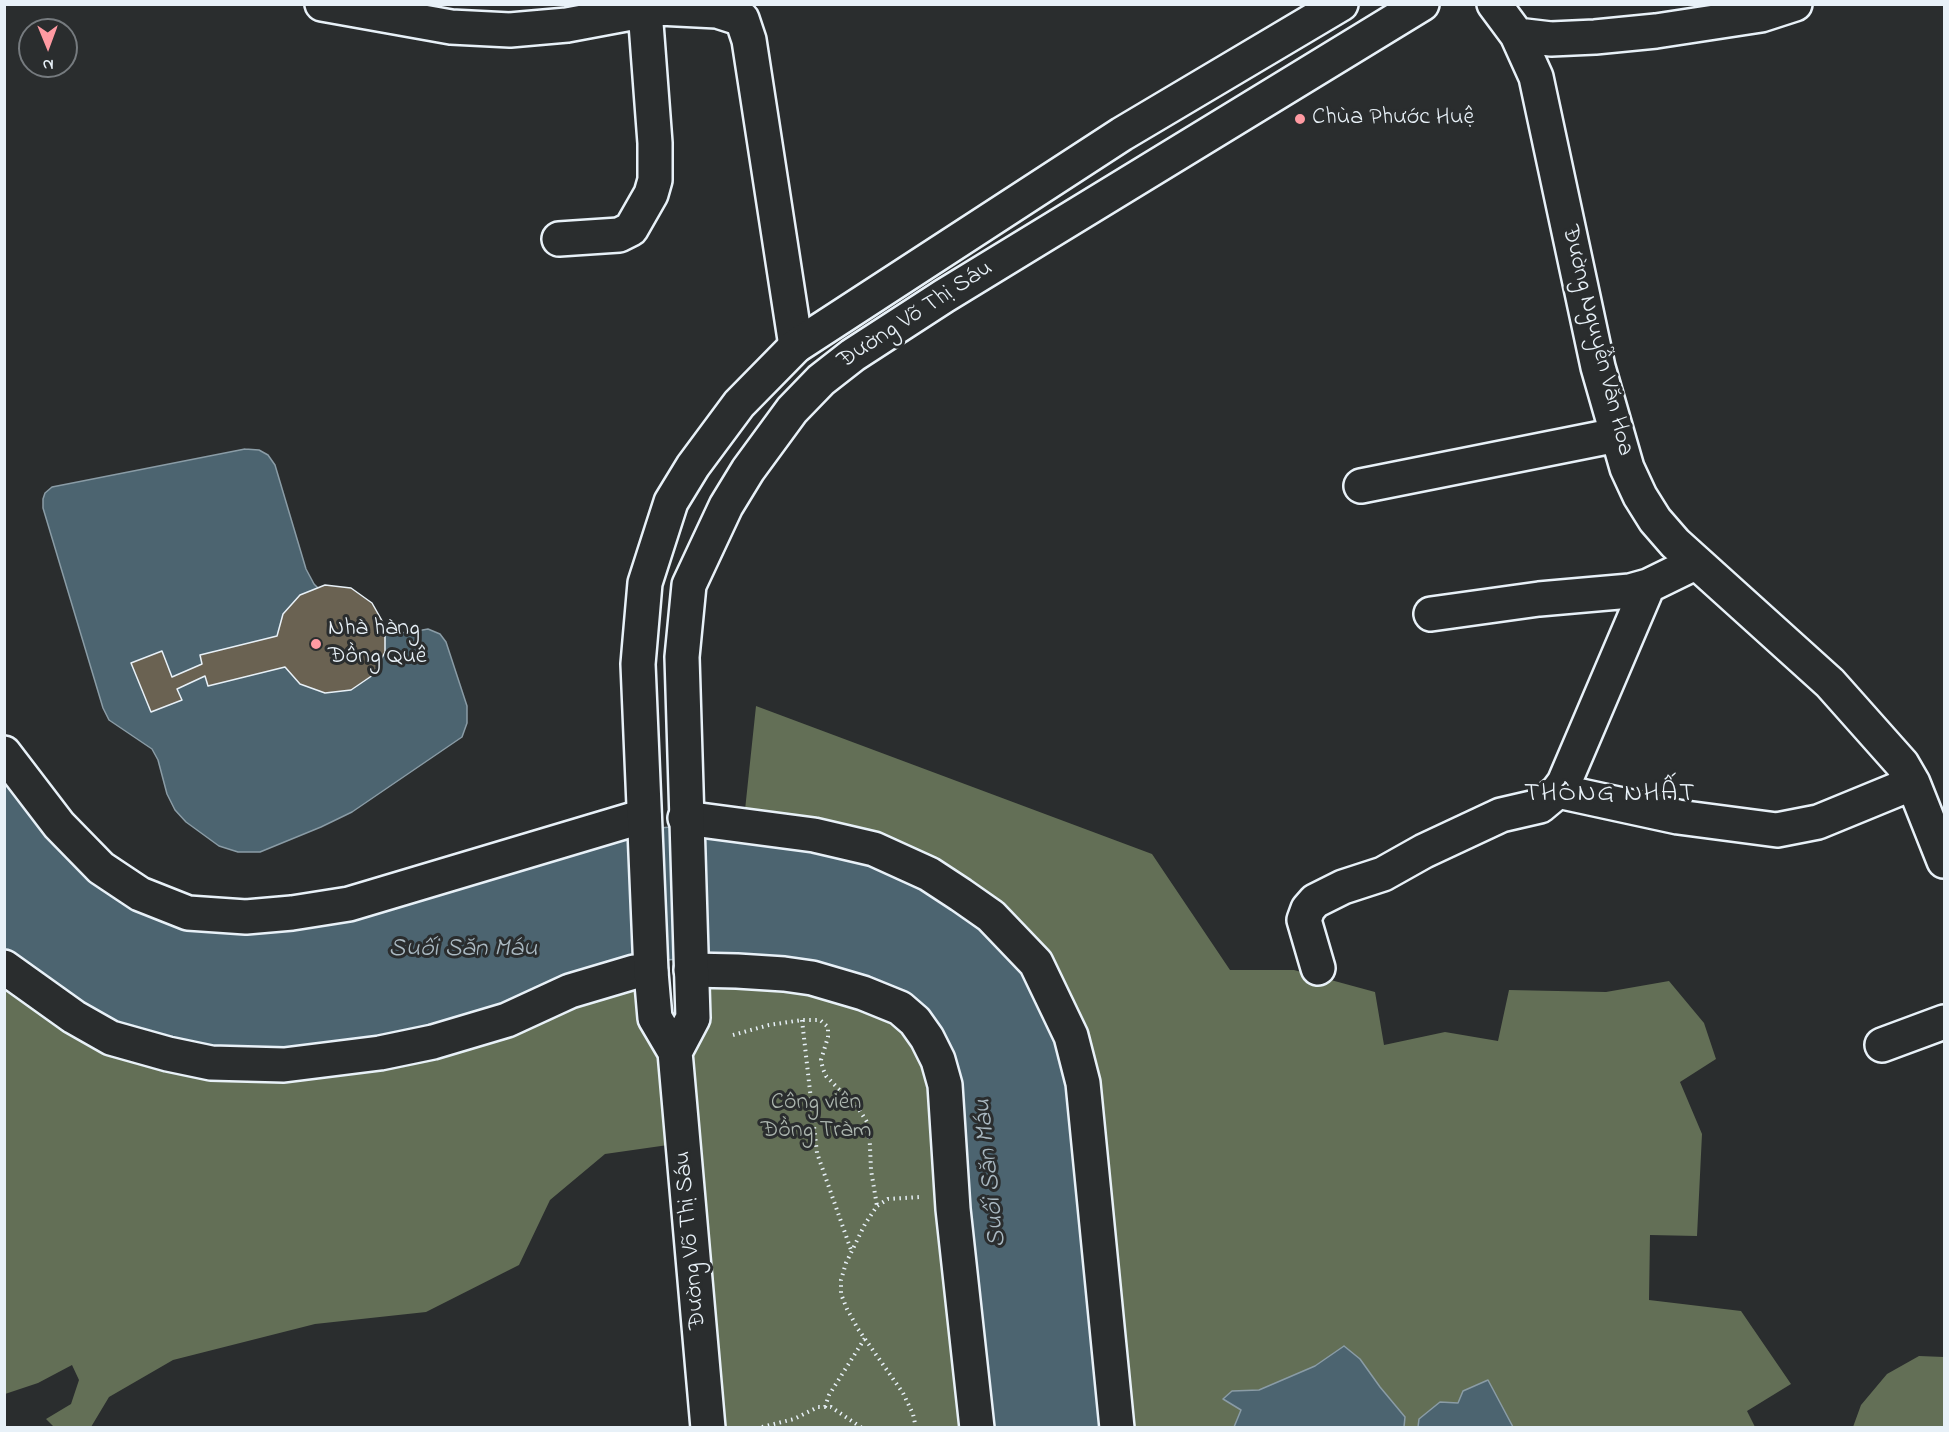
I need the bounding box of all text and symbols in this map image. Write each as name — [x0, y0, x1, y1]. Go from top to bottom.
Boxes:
north arrow — [18, 18, 78, 78]
text: N — [43, 52, 54, 76]
place label: Chùa Phước Huệ — [1312, 105, 1476, 133]
marker: Chùa Phước Huệ — [1293, 112, 1307, 126]
street label: Đường Nguyễn Văn Hoa — [1553, 223, 1639, 459]
street label: Đường Võ Thị Sáu — [833, 255, 999, 377]
place label: Nhà hàng Đồng Quê — [328, 616, 427, 672]
marker: Nhà hàng Đồng Quê — [309, 637, 323, 651]
district label: THỐNG NHẤT — [1524, 780, 1696, 812]
water label: Suối Săn Máu — [388, 935, 538, 967]
park label: Công viên Đồng Tràm — [761, 1090, 871, 1146]
water label: Suối Săn Máu — [969, 1097, 1015, 1249]
street label: Đường Võ Thị Sáu — [670, 1150, 714, 1330]

